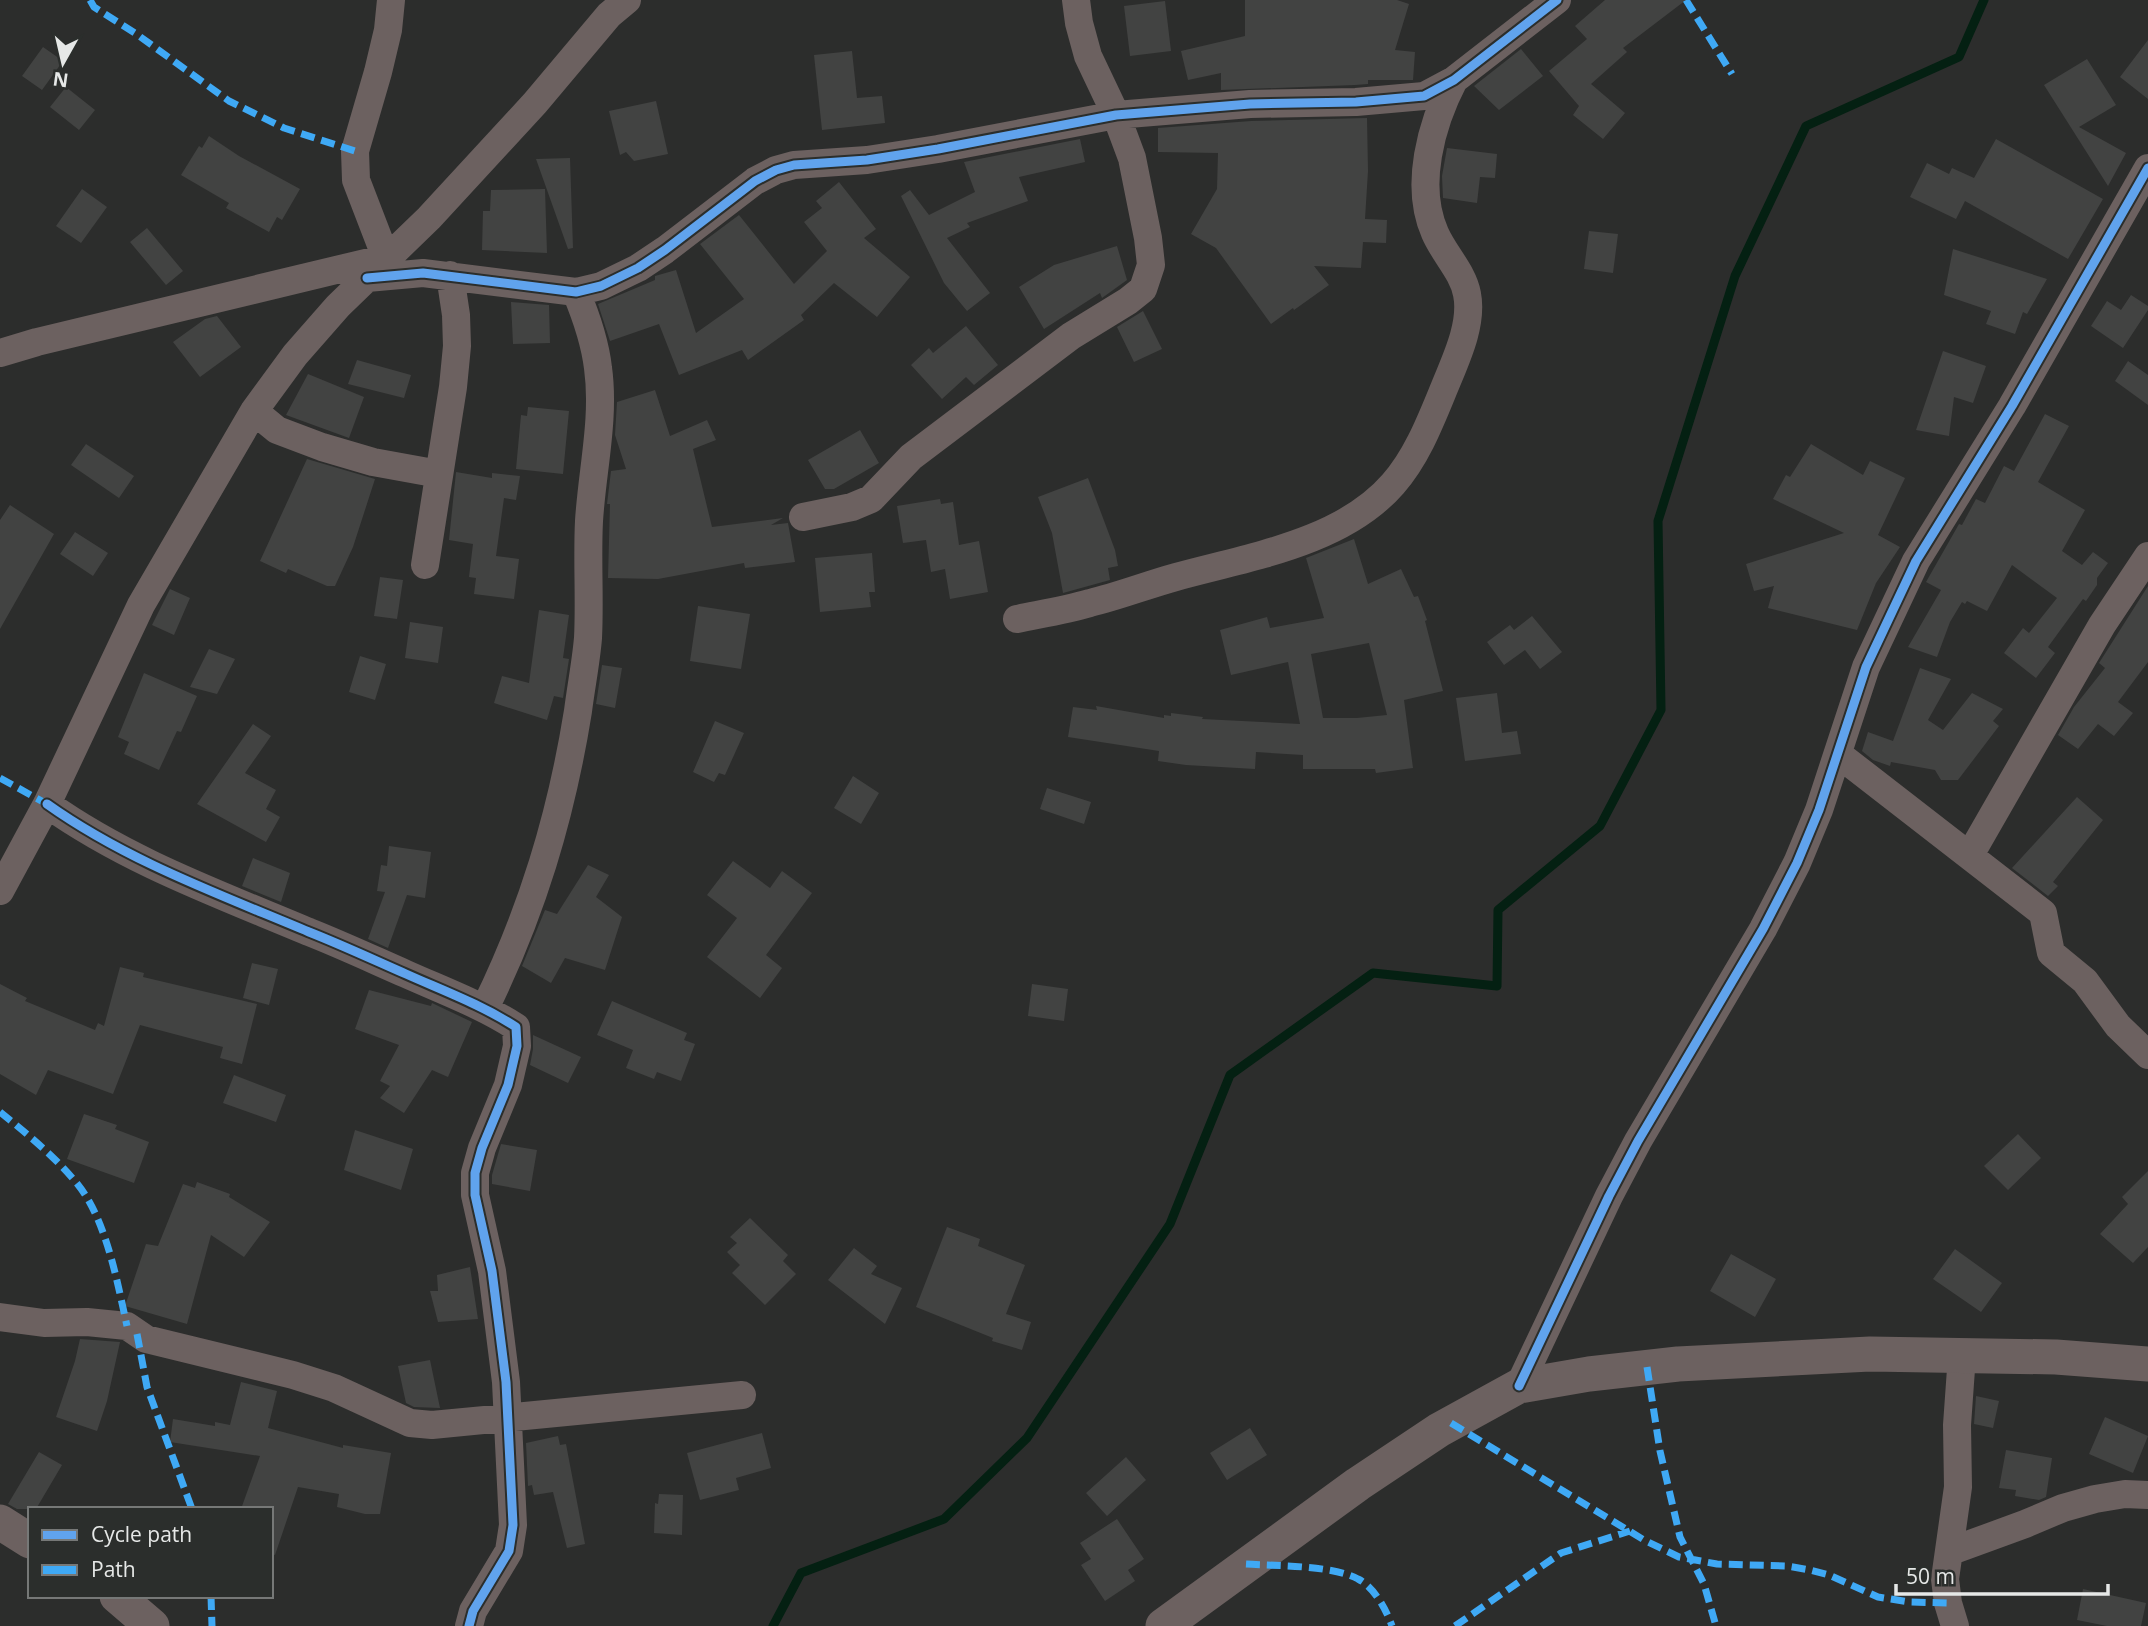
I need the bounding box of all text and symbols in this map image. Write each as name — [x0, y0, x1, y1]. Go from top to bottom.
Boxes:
north arrow — [28, 28, 98, 98]
text: N — [51, 66, 70, 94]
legend — [28, 1507, 273, 1598]
text: Cycle path — [91, 1520, 192, 1548]
scale bar — [1896, 1552, 2108, 1596]
text: Path — [91, 1555, 136, 1583]
text: 50 m — [1906, 1562, 1955, 1590]

